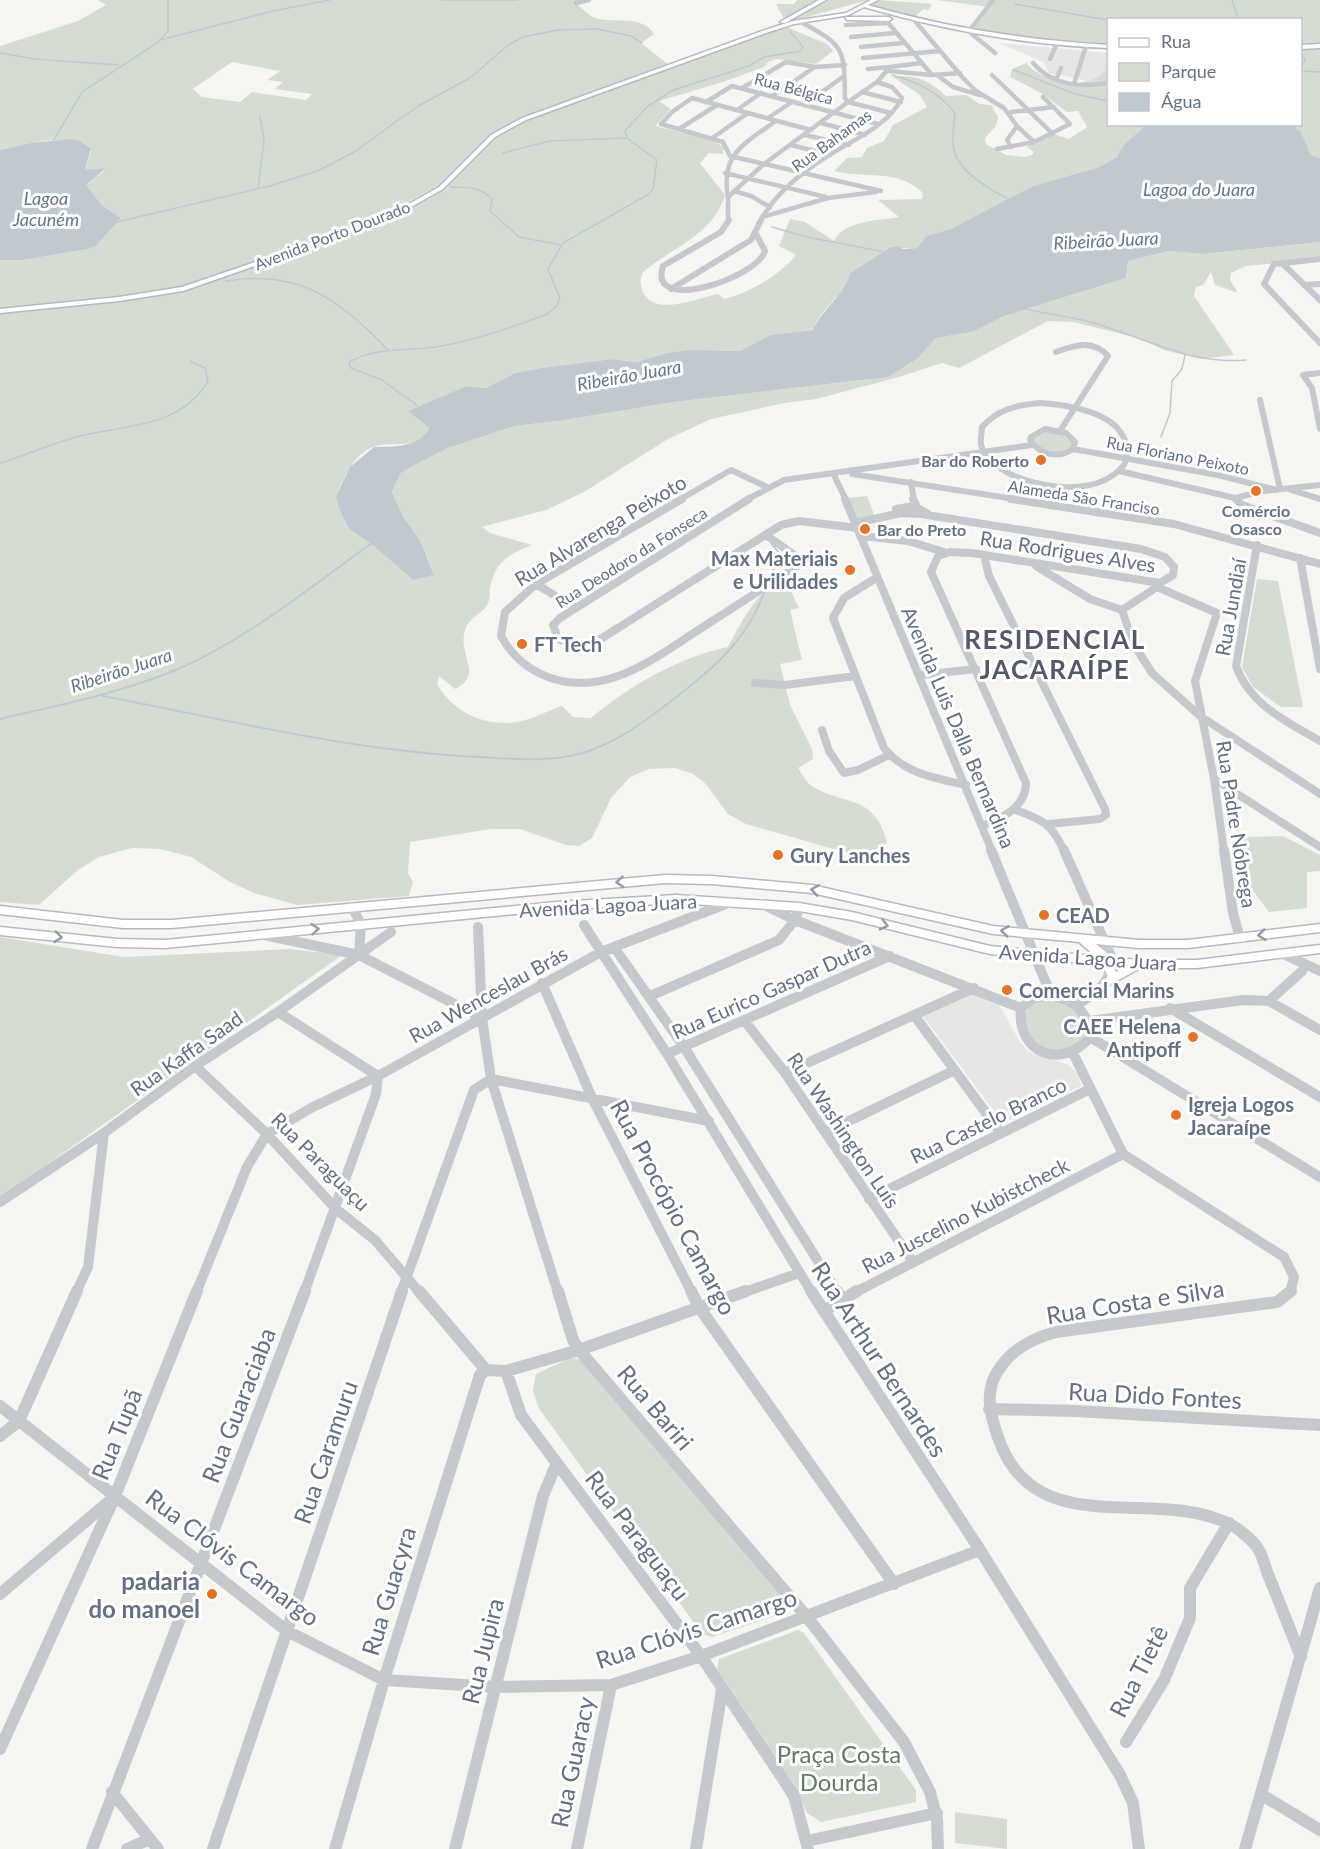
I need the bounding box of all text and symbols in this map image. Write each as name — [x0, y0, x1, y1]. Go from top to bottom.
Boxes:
legend — [1107, 18, 1302, 126]
text: Rua — [1161, 30, 1191, 52]
text: Parque — [1161, 60, 1216, 82]
street label: Rua Bélgica — [752, 68, 836, 108]
text: Água — [1161, 90, 1202, 112]
street label: Rua Bahamas — [787, 105, 875, 175]
water label: Lagoa do Juara — [1143, 178, 1255, 200]
water label: Lagoa Jacuném — [12, 187, 79, 230]
street label: Avenida Porto Dourado — [252, 197, 412, 273]
water label: Ribeirão Juara — [1053, 226, 1159, 254]
water label: Ribeirão Juara — [575, 355, 683, 395]
street label: Rua Floriano Peixoto — [1105, 432, 1251, 478]
place label: Bar do Roberto — [921, 451, 1029, 470]
marker: Bar do Roberto — [1034, 453, 1048, 467]
street label: Rua Alvarenga Peixoto — [510, 469, 690, 591]
street label: Alameda São Franciso — [1007, 476, 1161, 518]
marker: Comércio Osasco — [1249, 484, 1263, 498]
place label: Comércio Osasco — [1222, 501, 1290, 538]
street label: Rua Deodoro da Fonseca — [552, 503, 710, 611]
place label: Bar do Preto — [877, 520, 966, 539]
marker: Bar do Preto — [858, 522, 872, 536]
street label: Rua Rodrigues Alves — [978, 525, 1158, 577]
place label: Max Materiais e Urilidades — [711, 546, 838, 593]
street label: Rua Jundiaí — [1210, 555, 1251, 658]
marker: Max Materiais e Urilidades — [843, 563, 857, 577]
street label: Avenida Luis Dalla Bernardina — [897, 603, 1021, 851]
district label: RESIDENCIAL JACARAÍPE — [964, 623, 1146, 685]
place label: FT Tech — [534, 632, 602, 656]
marker: FT Tech — [515, 637, 529, 651]
water label: Ribeirão Juara — [67, 643, 175, 697]
street label: Rua Padre Nóbrega — [1212, 739, 1262, 909]
place label: Gury Lanches — [790, 843, 910, 867]
marker: Gury Lanches — [771, 848, 785, 862]
one-way arrow — [616, 875, 625, 888]
one-way arrow — [810, 884, 819, 896]
street label: Avenida Lagoa Juara — [518, 888, 698, 922]
place label: CEAD — [1056, 903, 1110, 927]
marker: CEAD — [1037, 908, 1051, 922]
one-way arrow — [879, 917, 889, 930]
one-way arrow — [310, 923, 320, 936]
one-way arrow — [1001, 925, 1010, 938]
one-way arrow — [1257, 928, 1267, 941]
one-way arrow — [54, 930, 63, 943]
street label: Rua Eurico Gaspar Dutra — [668, 934, 874, 1044]
street label: Avenida Lagoa Juara — [998, 939, 1178, 975]
street label: Rua Wenceslau Brás — [405, 941, 571, 1047]
place label: Comercial Marins — [1019, 978, 1174, 1002]
marker: Comercial Marins — [1000, 983, 1014, 997]
street label: Rua Kaffa Saad — [125, 1005, 247, 1101]
place label: CAEE Helena Antipoff — [1063, 1014, 1181, 1061]
marker: CAEE Helena Antipoff — [1186, 1030, 1200, 1044]
street label: Rua Washington Luís — [783, 1048, 905, 1212]
street label: Rua Castelo Branco — [906, 1072, 1070, 1168]
place label: Igreja Logos Jacaraípe — [1188, 1092, 1294, 1139]
street label: Rua Procópio Camargo — [605, 1094, 743, 1320]
street label: Rua Paraguaçu — [267, 1107, 375, 1215]
marker: Igreja Logos Jacaraípe — [1169, 1108, 1183, 1122]
street label: Rua Juscelino Kubistcheck — [857, 1152, 1073, 1278]
street label: Rua Arthur Bernardes — [806, 1256, 954, 1462]
street label: Rua Costa e Silva — [1044, 1273, 1226, 1329]
street label: Rua Guaraciaba — [195, 1323, 281, 1487]
street label: Rua Bariri — [612, 1359, 700, 1455]
street label: Rua Dido Fontes — [1067, 1376, 1243, 1414]
street label: Rua Caramuru — [287, 1377, 363, 1527]
street label: Rua Tupã — [85, 1384, 147, 1484]
street label: Rua Paraguaçu — [580, 1464, 696, 1606]
street label: Rua Clóvis Camargo — [141, 1482, 325, 1632]
street label: Rua Guacyra — [355, 1523, 421, 1659]
place label: padaria do manoel — [88, 1566, 200, 1623]
street label: Rua Clóvis Camargo — [592, 1582, 800, 1674]
marker: padaria do manoel — [205, 1587, 219, 1601]
street label: Rua Jupira — [455, 1595, 509, 1707]
street label: Rua Tietê — [1103, 1620, 1173, 1722]
street label: Rua Guaracy — [544, 1693, 600, 1830]
park label: Praça Costa Dourda — [777, 1739, 901, 1796]

